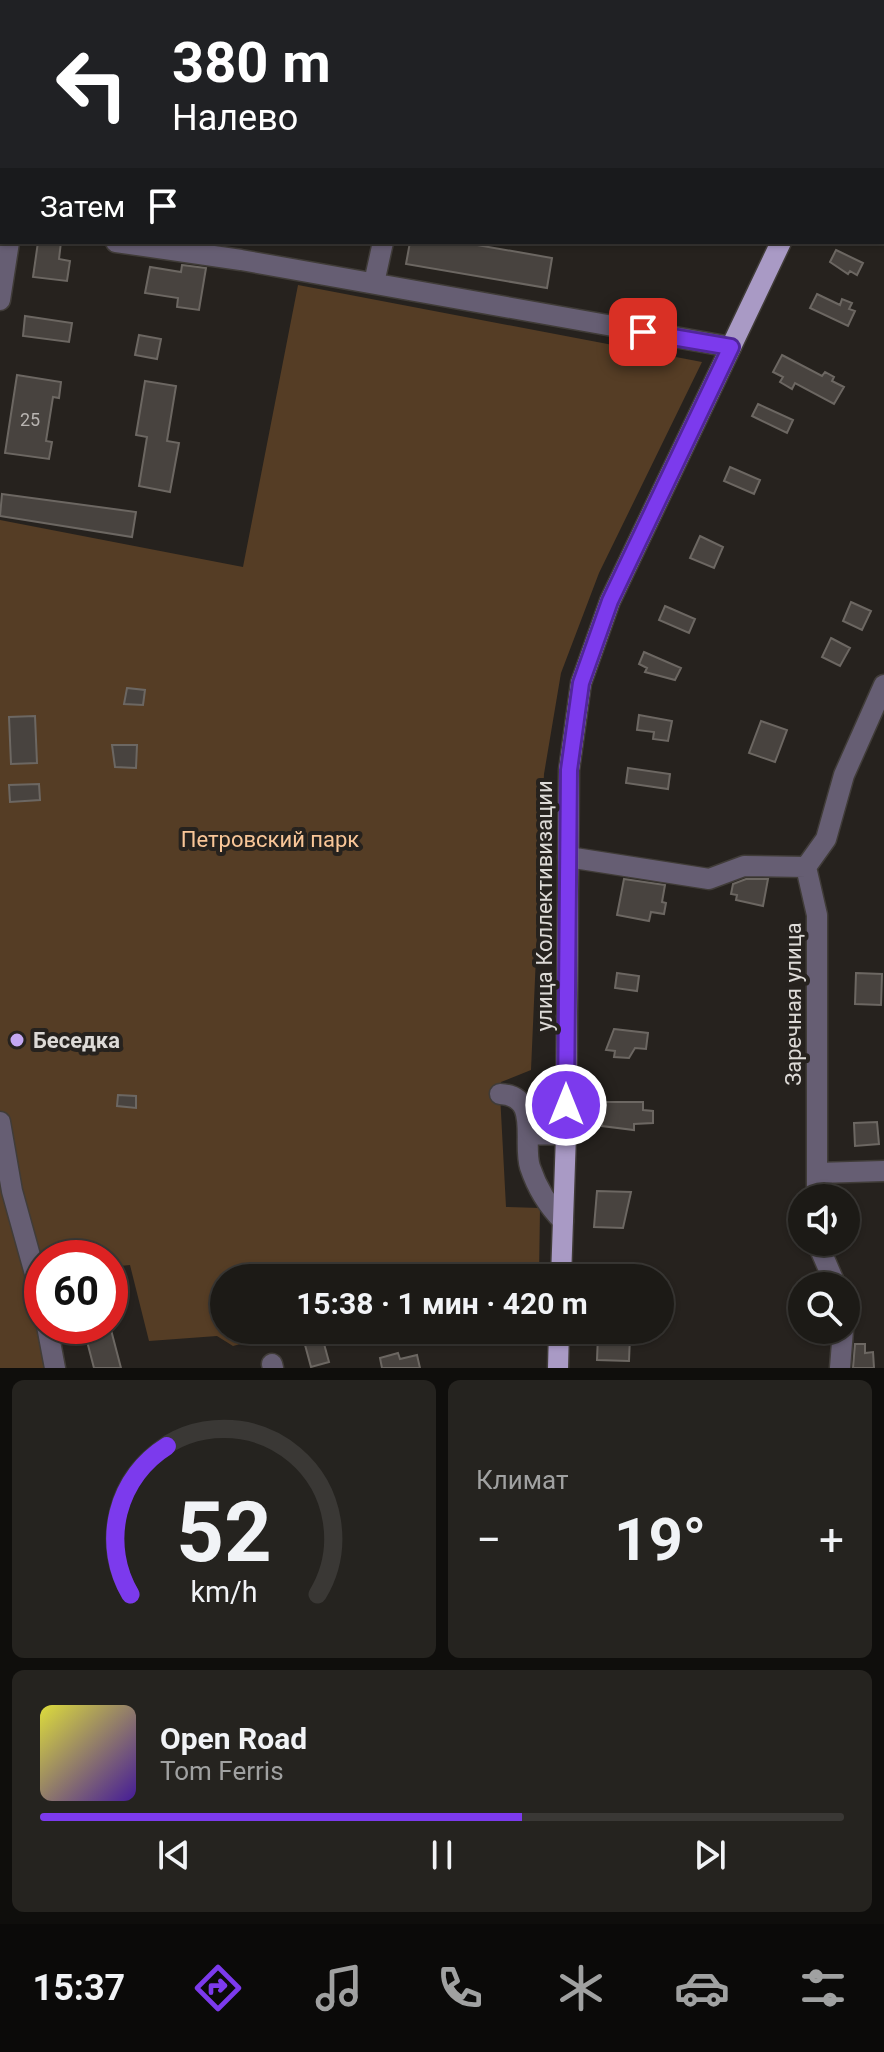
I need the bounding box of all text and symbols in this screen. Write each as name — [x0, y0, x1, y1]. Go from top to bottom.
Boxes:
text: 380 m — [172, 30, 331, 96]
icon: left — [40, 32, 144, 136]
text: Налево — [172, 97, 298, 139]
icon: arrive — [141, 184, 185, 228]
text: Затем — [40, 189, 125, 224]
pin — [609, 298, 677, 366]
icon: arrive — [621, 310, 665, 354]
house number: 25 — [20, 409, 40, 430]
street label: улица Коллективизации — [532, 780, 557, 1032]
park label: Петровский парк — [181, 827, 359, 852]
street label: Заречная улица — [781, 922, 806, 1086]
place label: Беседка — [33, 1028, 120, 1053]
marker: Беседка — [8, 1031, 26, 1049]
position arrow — [524, 1063, 608, 1147]
map controls — [788, 1184, 860, 1344]
button: sound — [788, 1184, 860, 1256]
speed limit sign: 60 — [24, 1240, 128, 1344]
button: search — [788, 1272, 860, 1344]
text: 15:38 · 1 мин · 420 m — [296, 1286, 588, 1321]
text: Климат — [476, 1465, 568, 1495]
text: 52 — [176, 1484, 272, 1581]
text: 19° — [614, 1504, 706, 1575]
text: − — [476, 1514, 501, 1566]
text: + — [819, 1514, 844, 1566]
text: km/h — [190, 1575, 258, 1609]
text: Open Road — [160, 1721, 307, 1756]
text: Tom Ferris — [160, 1756, 284, 1786]
icon: previous — [152, 1833, 196, 1877]
icon: pause — [420, 1833, 464, 1877]
icon: next — [688, 1833, 732, 1877]
icon: directions — [190, 1960, 246, 2016]
icon: music — [311, 1960, 367, 2016]
icon: phone — [432, 1960, 488, 2016]
icon: climate — [553, 1960, 609, 2016]
icon: car — [674, 1960, 730, 2016]
icon: filters — [795, 1960, 851, 2016]
text: 15:37 — [33, 1967, 125, 2009]

